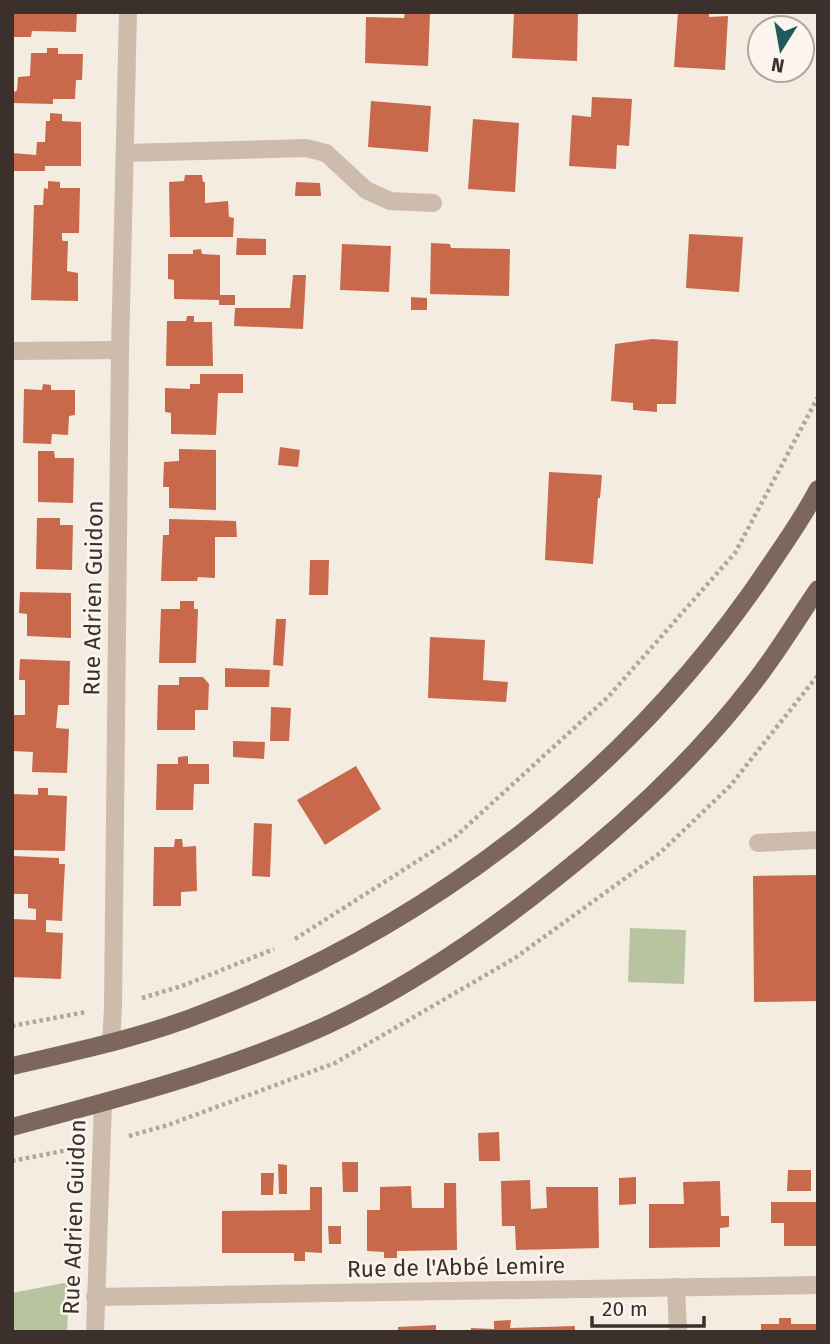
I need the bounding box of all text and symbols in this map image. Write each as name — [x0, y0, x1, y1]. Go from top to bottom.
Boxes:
north arrow — [746, 14, 816, 84]
text: N — [769, 53, 786, 78]
street label: Rue Adrien Guidon — [77, 500, 109, 696]
street label: Rue Adrien Guidon — [57, 1119, 91, 1315]
street label: Rue de l'Abbé Lemire — [347, 1251, 565, 1283]
scale bar — [592, 1284, 704, 1328]
text: 20 m — [602, 1296, 648, 1322]

